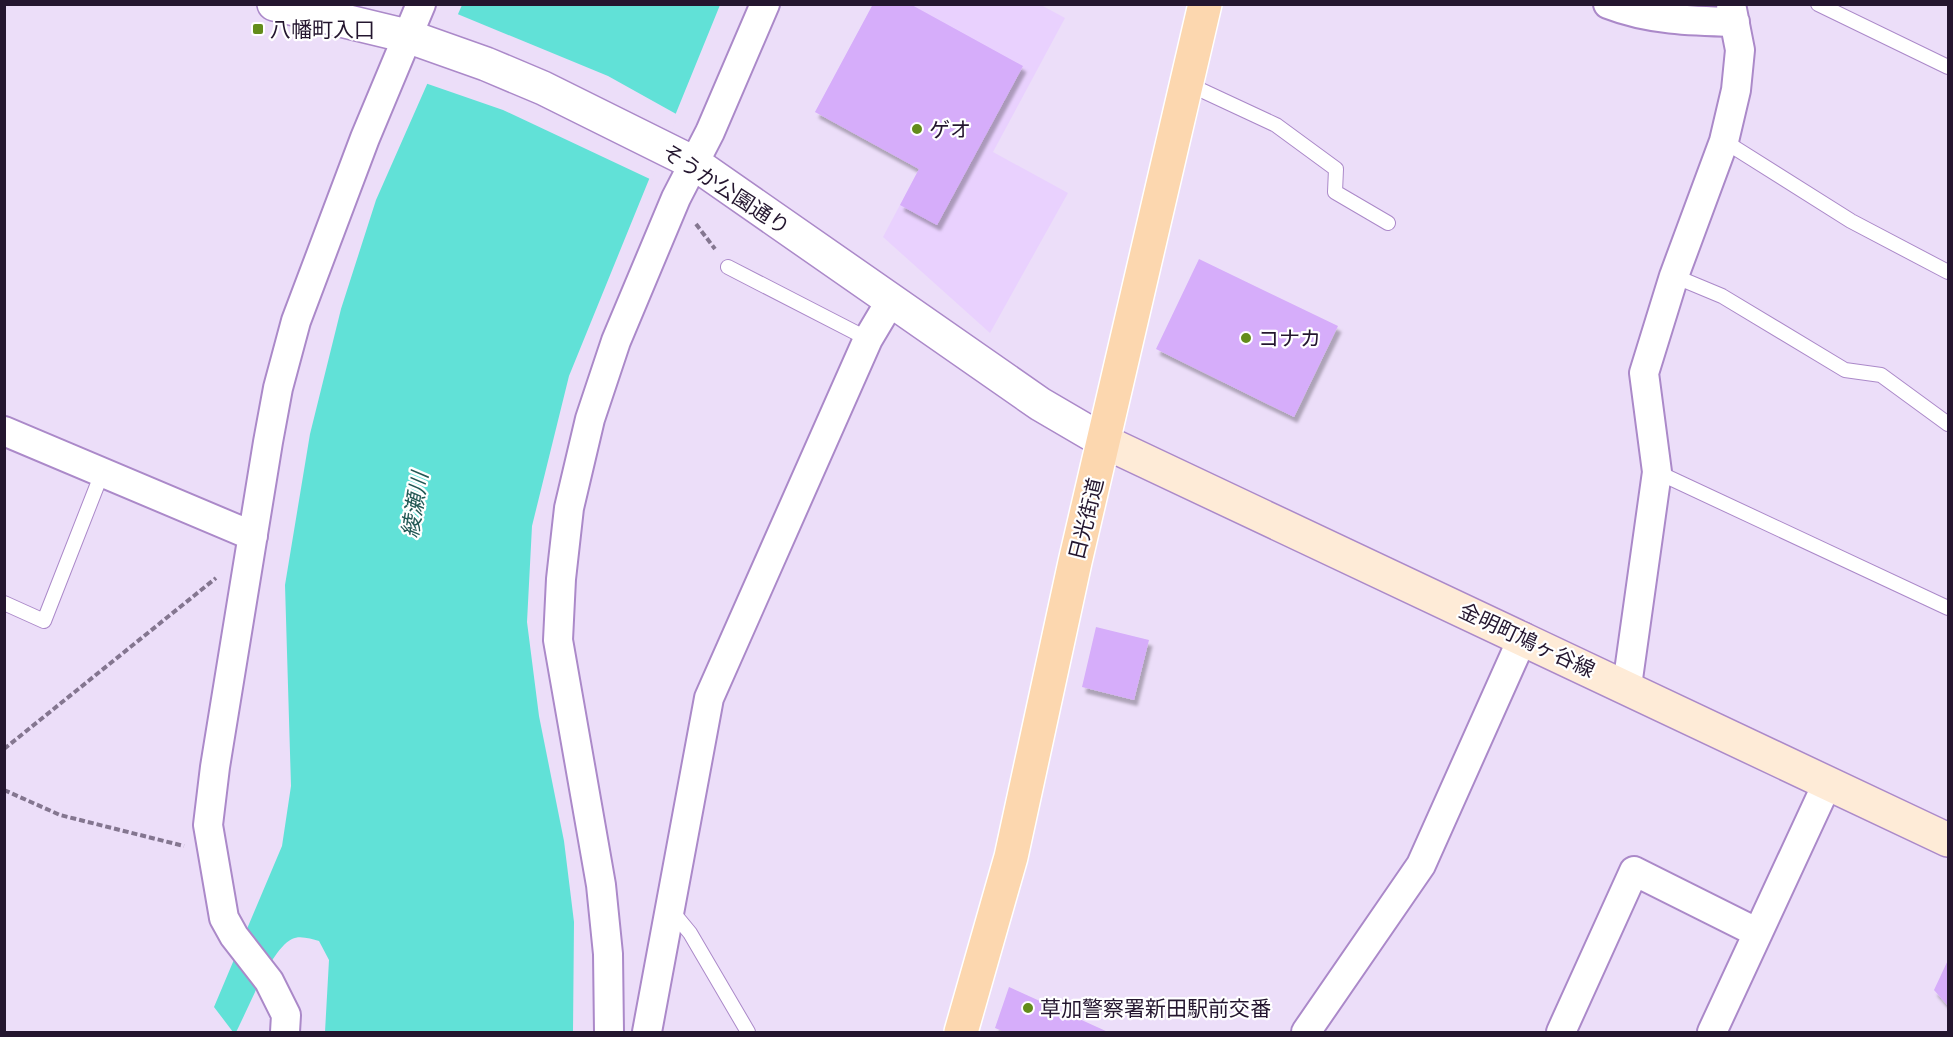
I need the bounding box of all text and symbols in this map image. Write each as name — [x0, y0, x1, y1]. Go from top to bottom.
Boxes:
place label: 八幡町入口 — [270, 15, 375, 44]
marker: 八幡町入口 — [251, 22, 265, 36]
place label: ゲオ — [929, 115, 971, 144]
marker: ゲオ — [910, 122, 924, 136]
street label: そうか公園通り — [656, 137, 796, 241]
place label: コナカ — [1258, 324, 1321, 353]
marker: コナカ — [1239, 331, 1253, 345]
water label: 綾瀬川 — [395, 468, 436, 540]
street label: 日光街道 — [1062, 475, 1110, 563]
street label: 金明町鳩ヶ谷線 — [1454, 596, 1600, 684]
place label: 草加警察署新田駅前交番 — [1040, 994, 1271, 1023]
marker: 草加警察署新田駅前交番 — [1021, 1001, 1035, 1015]

